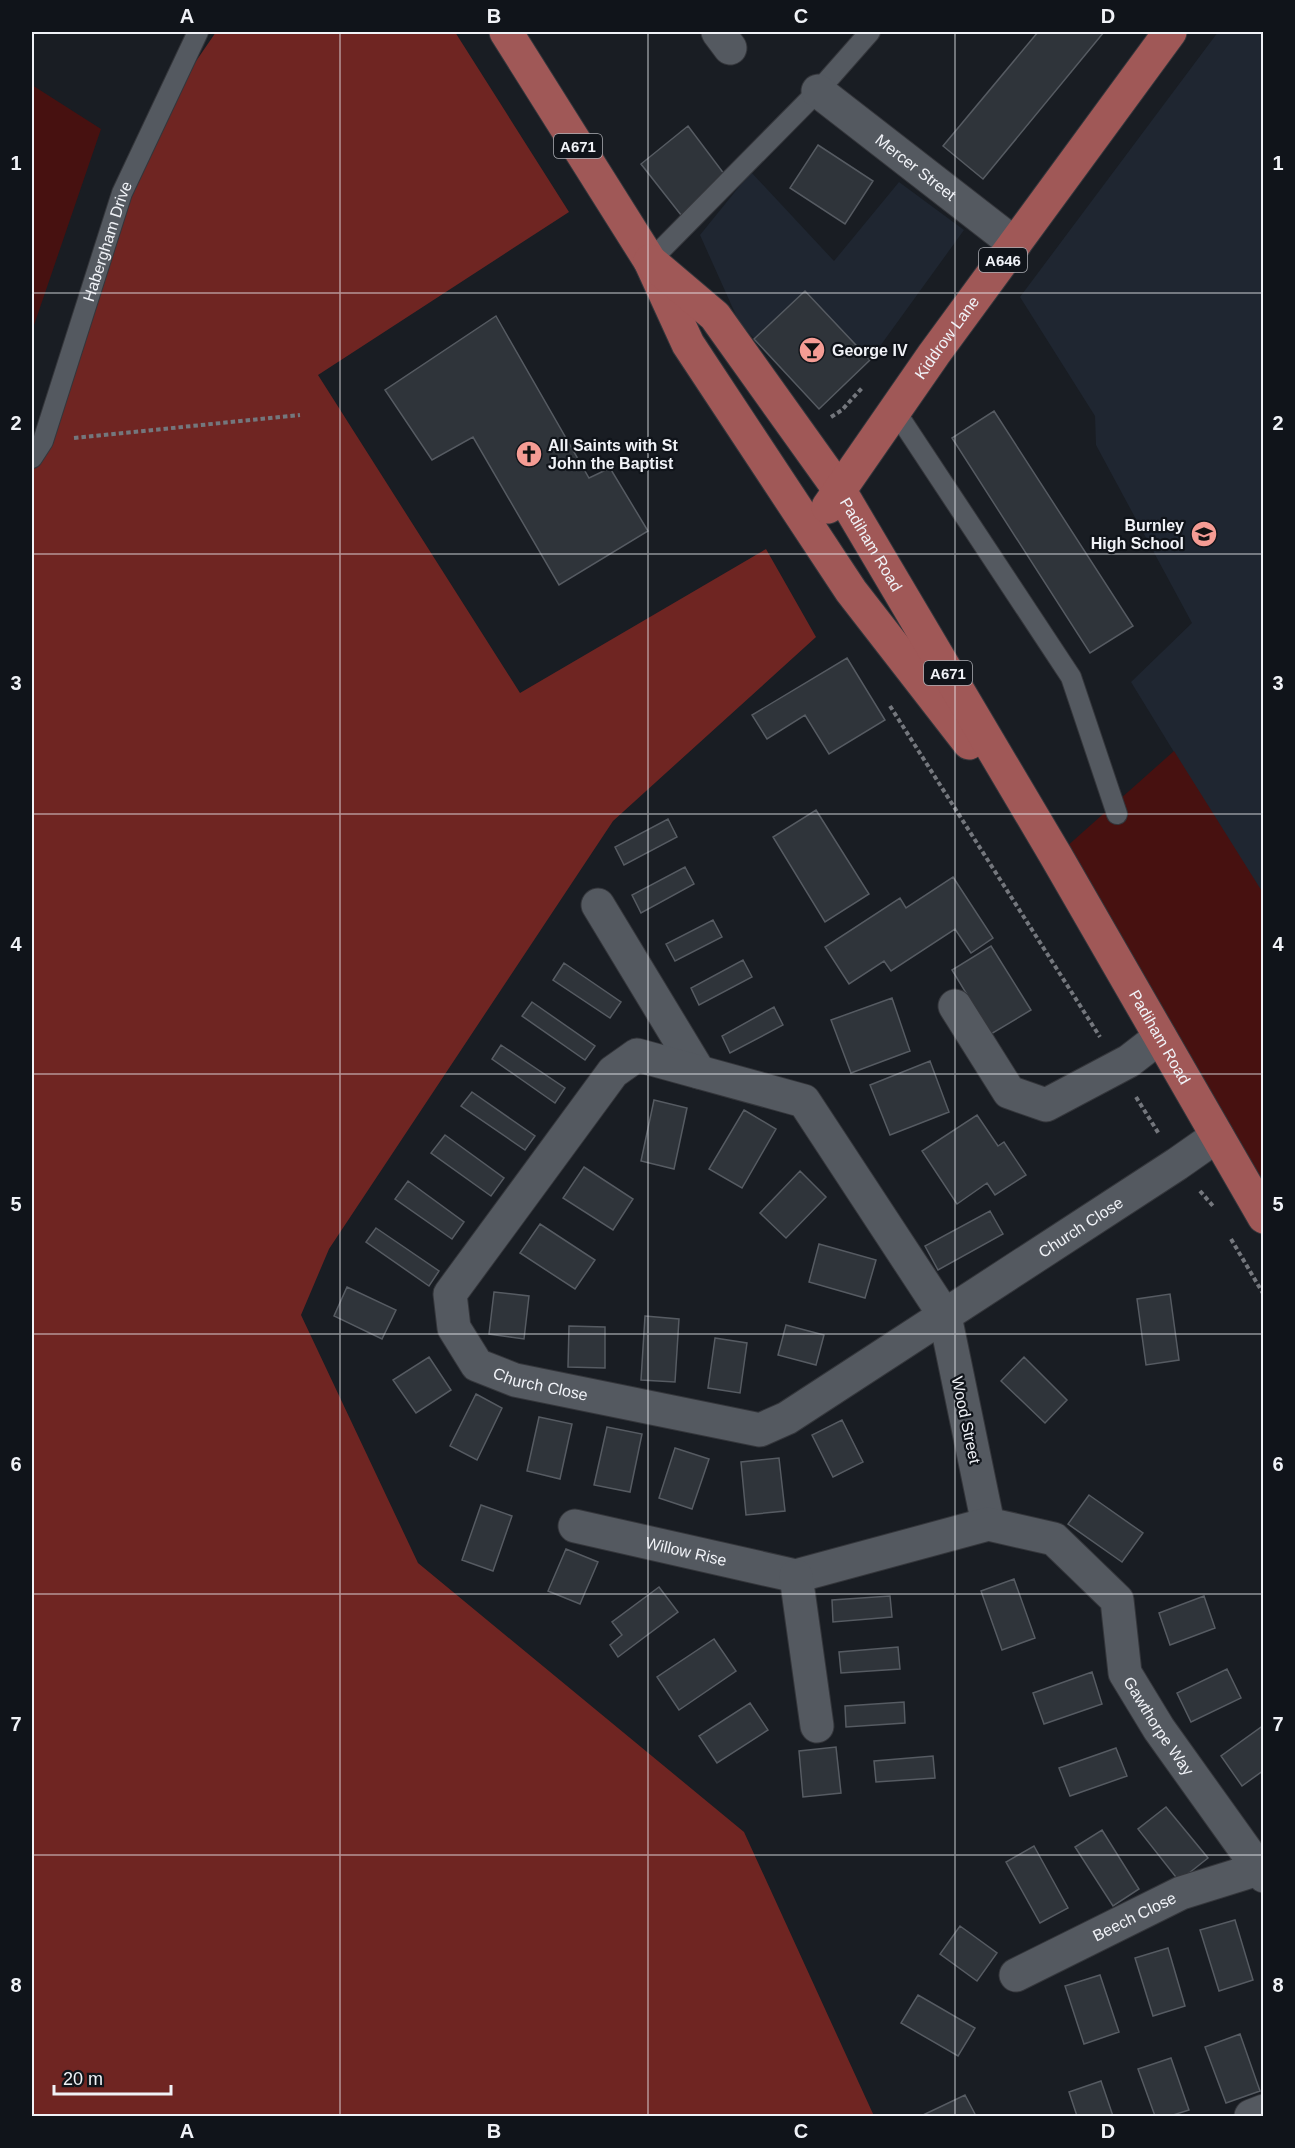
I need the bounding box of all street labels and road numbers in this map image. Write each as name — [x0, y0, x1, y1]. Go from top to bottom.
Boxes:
street label: Mercer Street — [872, 131, 960, 204]
road number: A671 — [554, 134, 602, 158]
street label: Habergham Drive — [80, 178, 135, 303]
road number: A646 — [979, 248, 1027, 272]
street label: Kiddrow Lane — [911, 293, 982, 382]
street label: Padiham Road — [837, 494, 906, 594]
road number: A671 — [924, 661, 972, 685]
street label: Padiham Road — [1126, 987, 1194, 1087]
street label: Church Close — [1035, 1193, 1126, 1260]
street label: Church Close — [491, 1364, 590, 1403]
street label: Wood Street — [948, 1375, 984, 1466]
street label: Willow Rise — [644, 1534, 729, 1569]
street label: Gawthorpe Way — [1121, 1673, 1197, 1778]
street label: Beech Close — [1090, 1888, 1179, 1944]

